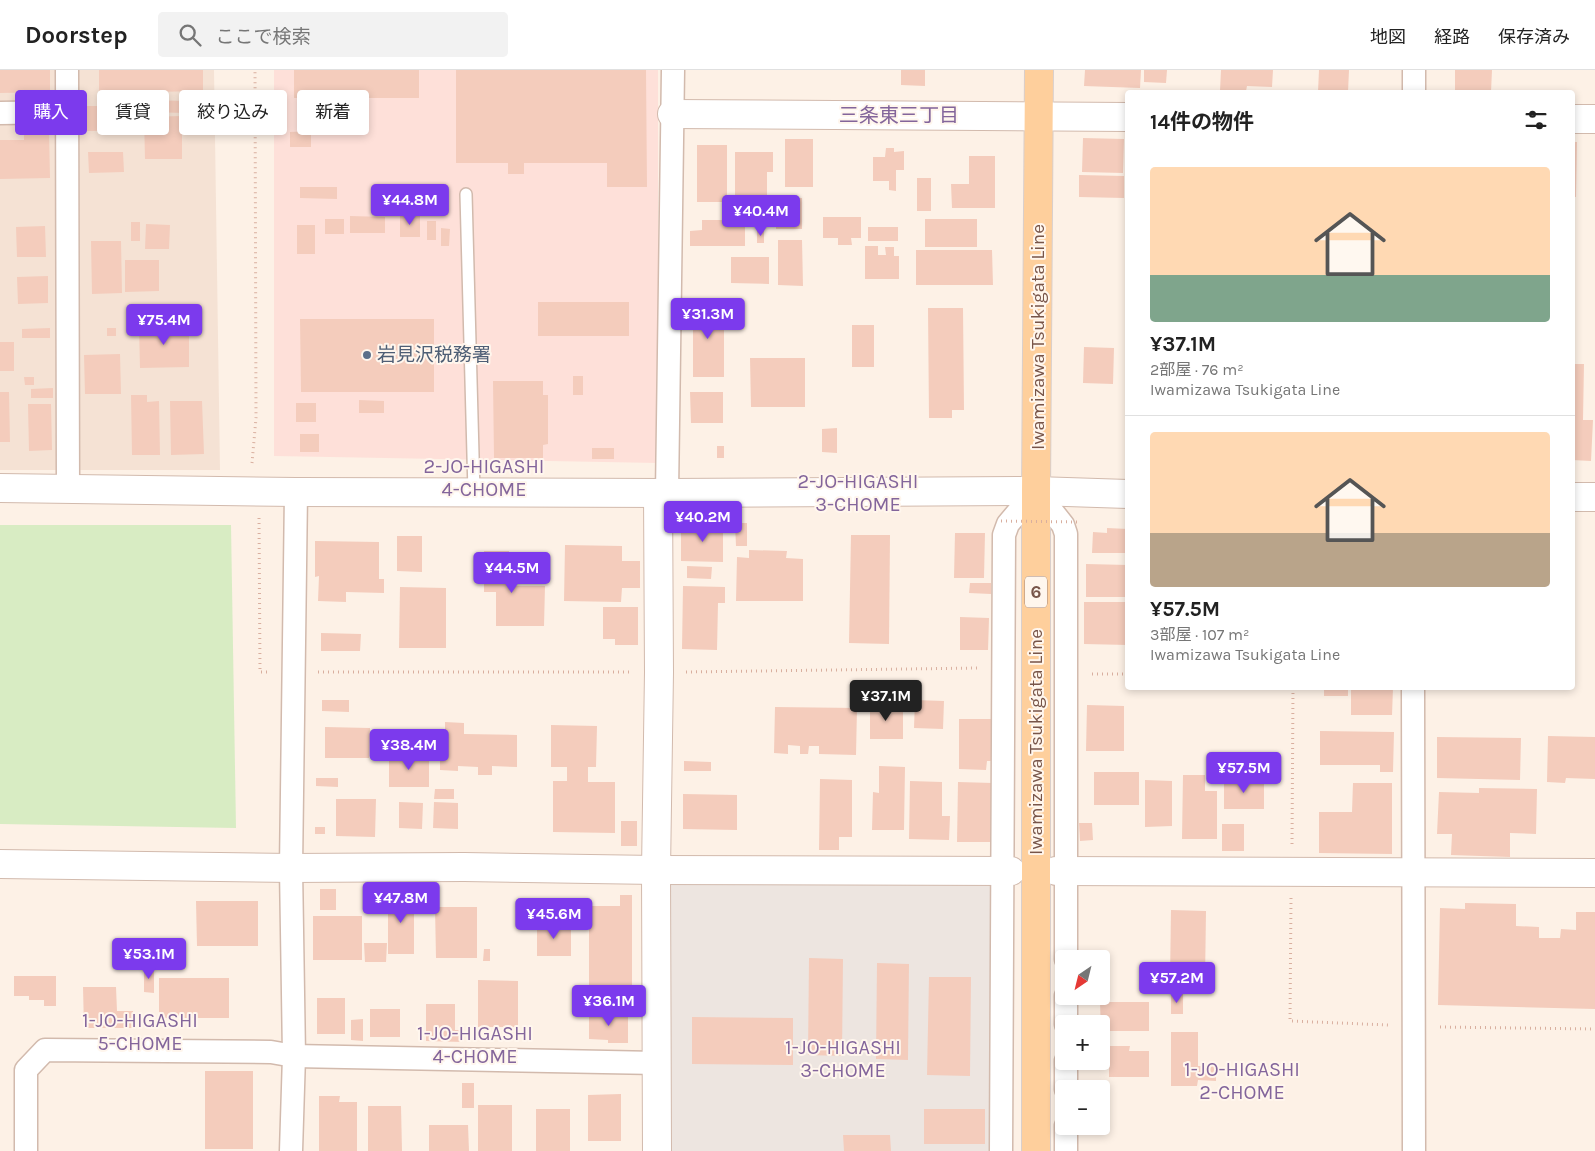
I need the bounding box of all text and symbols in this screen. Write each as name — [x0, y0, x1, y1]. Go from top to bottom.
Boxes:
search box — [158, 12, 508, 57]
text: Doorstep — [25, 21, 128, 49]
icon: search — [176, 21, 204, 49]
text: ここで検索 — [216, 26, 311, 48]
text: 地図 — [1370, 26, 1406, 48]
text: 経路 — [1434, 26, 1470, 48]
text: 保存済み — [1498, 26, 1570, 48]
chip: 購入 — [15, 90, 87, 135]
chip: 賃貸 — [97, 90, 169, 135]
chip: 絞り込み — [179, 90, 287, 135]
chip: 新着 — [297, 90, 369, 135]
district label: 三条東三丁目 — [839, 104, 959, 127]
icon: filters — [1522, 106, 1550, 134]
text: 14件の物件 — [1150, 110, 1254, 134]
pin: ¥44.8M — [369, 184, 451, 226]
text: ¥44.8M — [382, 190, 438, 209]
pin: ¥40.4M — [720, 194, 802, 237]
icon: home — [1305, 199, 1395, 289]
text: ¥40.4M — [733, 201, 789, 220]
street label: Iwamizawa Tsukigata Line — [1027, 224, 1049, 450]
pin: ¥31.3M — [667, 298, 749, 340]
pin: ¥75.4M — [123, 304, 205, 346]
text: ¥31.3M — [682, 304, 734, 323]
text: ¥75.4M — [137, 310, 191, 329]
text: ¥37.1M — [1150, 332, 1216, 356]
place label: 岩見沢税務署 — [377, 344, 491, 366]
marker: 岩見沢税務署 — [361, 349, 373, 361]
text: 2部屋 · 76 m² — [1150, 360, 1244, 379]
text: Iwamizawa Tsukigata Line — [1150, 380, 1340, 399]
district label: 2-JO-HIGASHI 4-CHOME — [424, 455, 544, 501]
icon: home — [1305, 465, 1395, 555]
district label: 2-JO-HIGASHI 3-CHOME — [798, 470, 918, 516]
pin: ¥40.2M — [662, 500, 744, 543]
text: ¥40.2M — [675, 507, 731, 526]
pin: ¥44.5M — [471, 552, 553, 594]
text: ¥44.5M — [484, 558, 540, 577]
road number: 6 — [1025, 577, 1047, 608]
text: ¥57.5M — [1150, 597, 1220, 621]
text: 3部屋 · 107 m² — [1150, 625, 1249, 644]
street label: Iwamizawa Tsukigata Line — [1025, 629, 1047, 855]
text: Iwamizawa Tsukigata Line — [1150, 645, 1340, 664]
pin: ¥37.1M — [845, 680, 927, 722]
text: ¥37.1M — [861, 686, 911, 705]
pin: ¥38.4M — [368, 728, 450, 771]
text: ¥38.4M — [381, 735, 437, 754]
pin: ¥57.5M — [1203, 752, 1285, 794]
text: ¥57.5M — [1217, 758, 1271, 777]
pin: ¥47.8M — [360, 882, 442, 924]
text: ¥47.8M — [374, 888, 428, 907]
pin: ¥45.6M — [513, 898, 595, 940]
text: ¥45.6M — [526, 904, 582, 923]
pin: ¥53.1M — [108, 938, 190, 980]
text: ¥53.1M — [123, 944, 175, 963]
north arrow — [1055, 950, 1110, 1005]
map controls — [1055, 950, 1110, 1135]
pin: ¥57.2M — [1136, 962, 1218, 1004]
text: ¥57.2M — [1150, 968, 1204, 987]
pin: ¥36.1M — [568, 984, 650, 1027]
text: ¥36.1M — [583, 991, 635, 1010]
district label: 1-JO-HIGASHI 5-CHOME — [82, 1009, 198, 1055]
button: + — [1055, 1015, 1110, 1070]
district label: 1-JO-HIGASHI 4-CHOME — [417, 1022, 533, 1068]
district label: 1-JO-HIGASHI 3-CHOME — [785, 1036, 901, 1082]
district label: 1-JO-HIGASHI 2-CHOME — [1184, 1058, 1300, 1104]
button: − — [1055, 1080, 1110, 1135]

